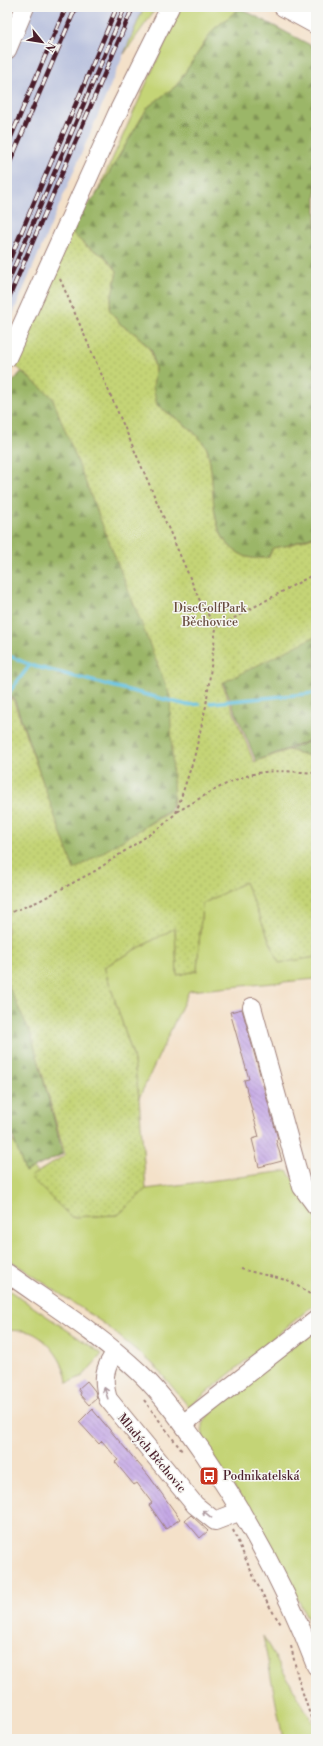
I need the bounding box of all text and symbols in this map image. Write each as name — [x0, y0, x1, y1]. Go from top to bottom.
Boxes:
north arrow — [22, 22, 62, 62]
text: N — [41, 39, 58, 54]
park label: DiscGolfPark Běchovice — [173, 601, 247, 630]
one-way arrow — [102, 1386, 109, 1399]
street label: Mladých Běchovic — [114, 1411, 189, 1496]
bus stop icon: Podnikatelská — [198, 1465, 220, 1487]
place label: Podnikatelská — [223, 1469, 300, 1484]
one-way arrow — [201, 1509, 212, 1518]

